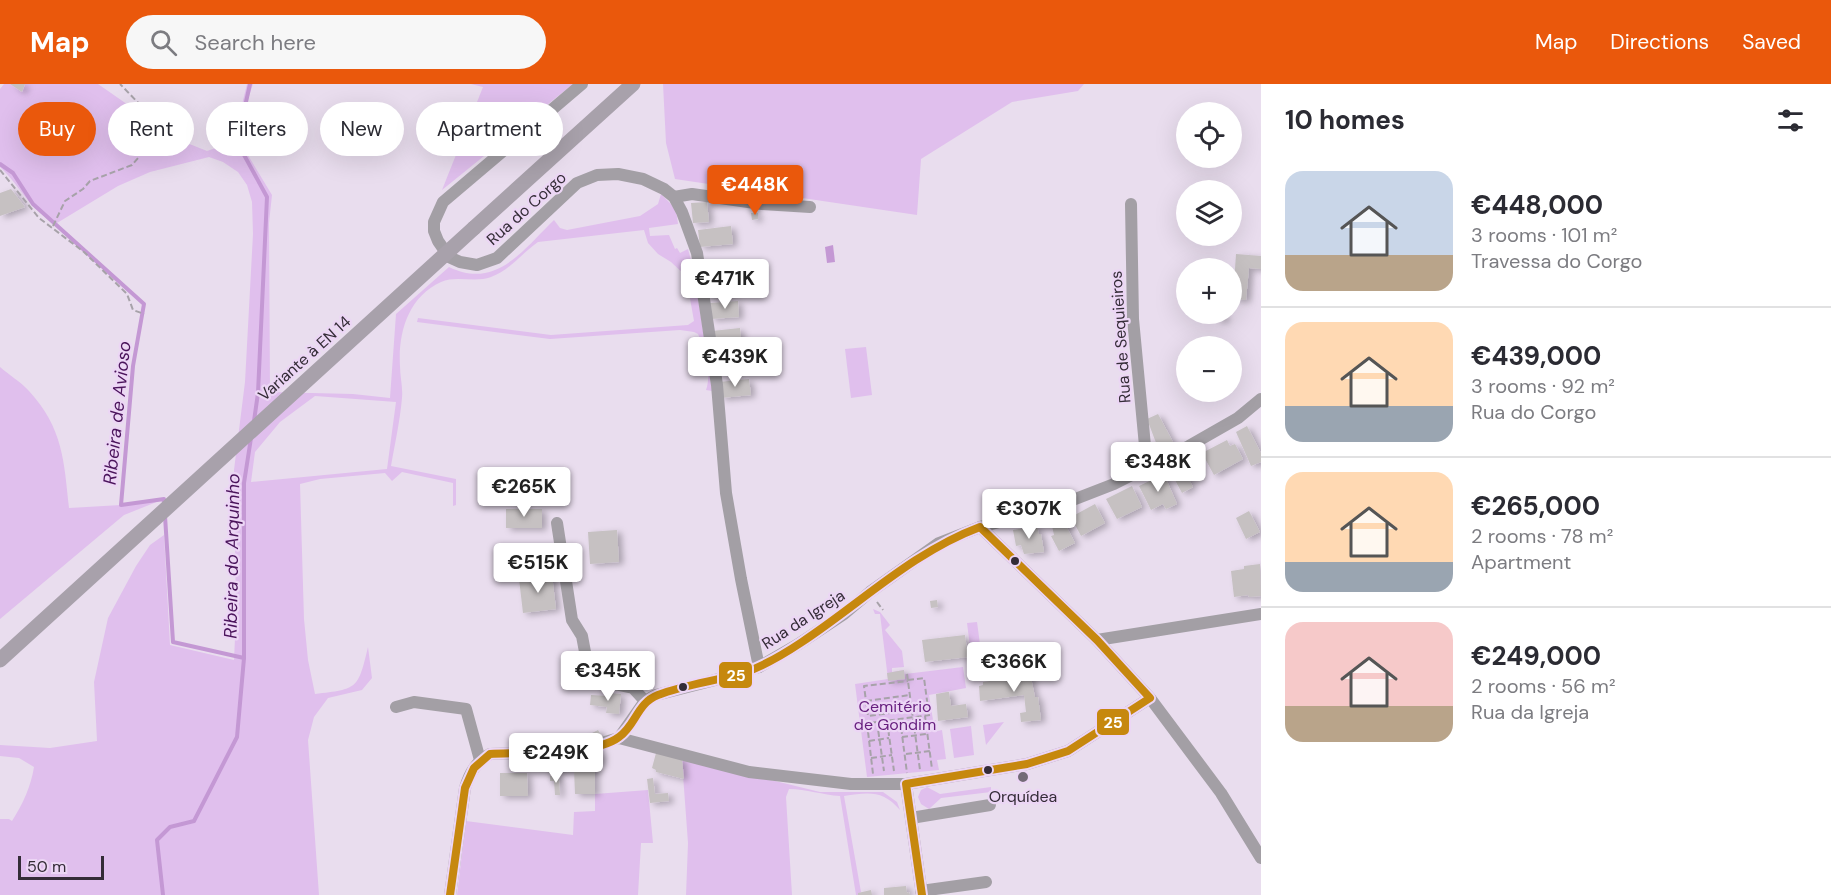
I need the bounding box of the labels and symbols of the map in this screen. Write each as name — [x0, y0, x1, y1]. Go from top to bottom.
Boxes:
pin: €448K — [713, 165, 797, 216]
street label: Rua do Corgo — [482, 167, 571, 250]
pin: €471K — [683, 259, 767, 310]
street label: Rua de Sequieiros — [1105, 270, 1136, 404]
street label: Variante à EN 14 — [254, 311, 355, 406]
pin: €439K — [693, 337, 777, 388]
water label: Ribeira de Avioso — [98, 340, 136, 486]
pin: €348K — [1116, 442, 1200, 493]
pin: €265K — [482, 467, 566, 518]
water label: Ribeira do Arquinho — [219, 473, 245, 639]
pin: €307K — [987, 489, 1071, 540]
pin: €515K — [496, 543, 580, 594]
unlabelled marker — [1009, 555, 1021, 567]
street label: Rua da Igreja — [758, 585, 849, 654]
pin: €366K — [972, 642, 1056, 693]
pin: €345K — [566, 651, 650, 702]
line badge: 25 — [718, 661, 753, 689]
text: 25 — [726, 665, 746, 686]
unlabelled marker — [677, 681, 689, 693]
park label: Cemitério de Gondim — [854, 696, 936, 735]
line badge: 25 — [1096, 708, 1130, 736]
text: 25 — [1103, 712, 1123, 733]
pin: €249K — [514, 733, 598, 784]
unlabelled marker — [982, 764, 994, 776]
marker: Orquídea — [1016, 770, 1030, 784]
place label: Orquídea — [989, 786, 1057, 807]
scale bar — [18, 853, 104, 880]

